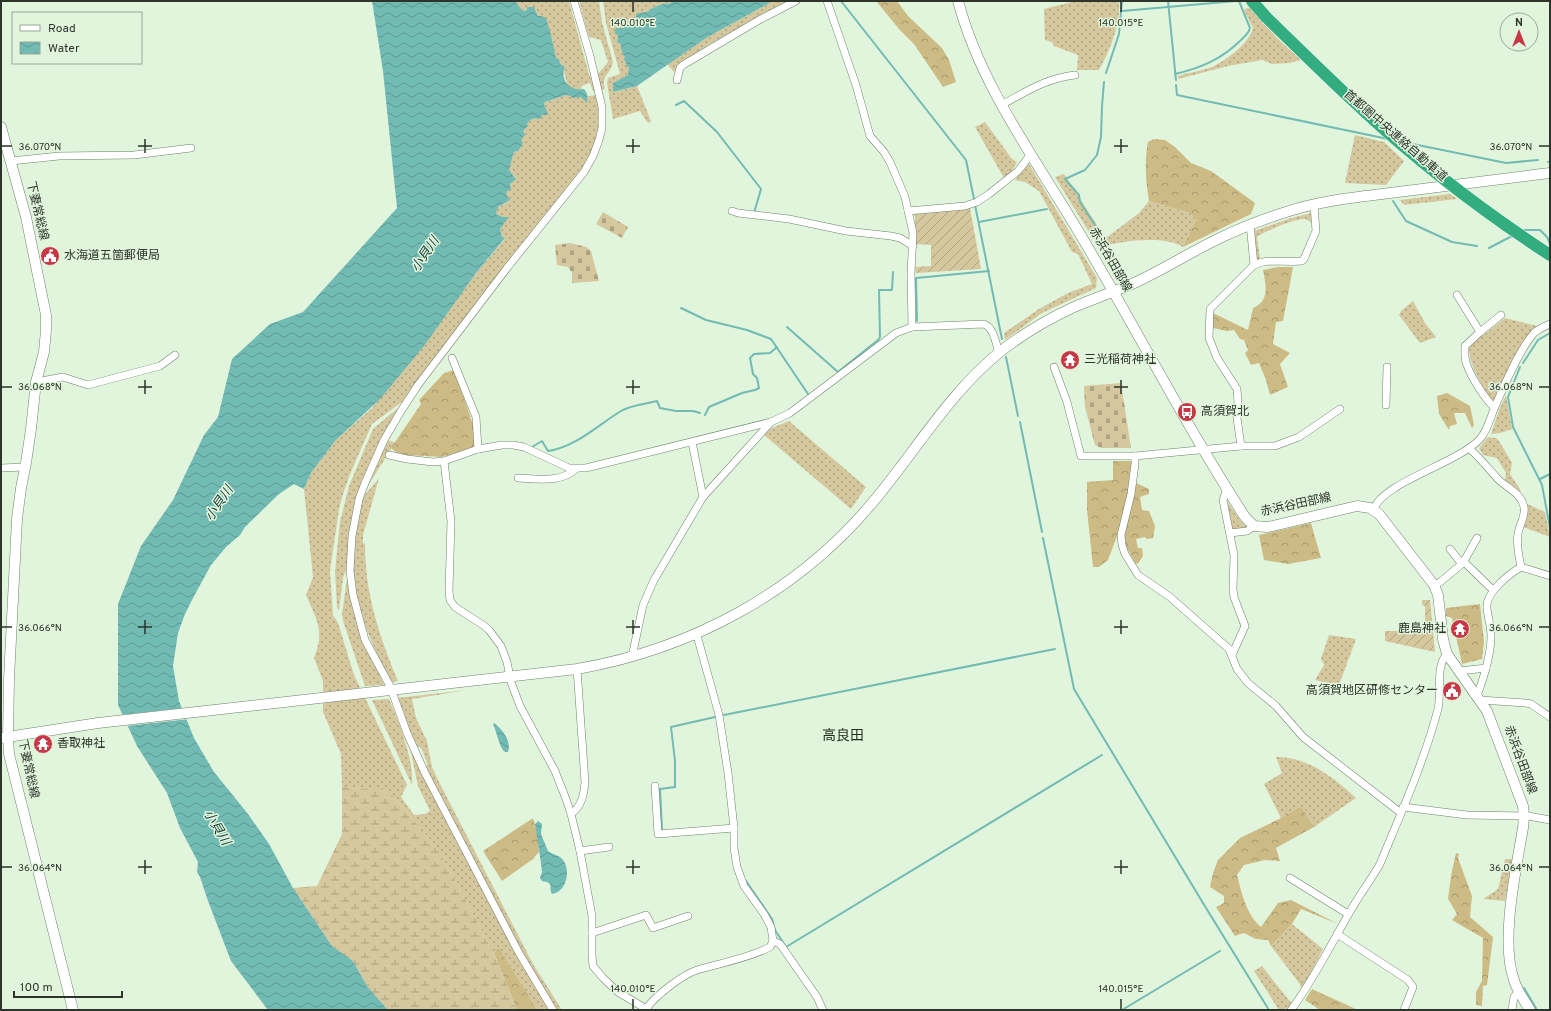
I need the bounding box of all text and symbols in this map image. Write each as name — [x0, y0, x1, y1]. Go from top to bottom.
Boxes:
legend — [12, 12, 142, 64]
north arrow — [1499, 12, 1539, 52]
text: N — [1515, 16, 1523, 30]
text: 140.010°E — [610, 17, 656, 30]
text: 140.015°E — [1099, 17, 1143, 30]
text: Road — [48, 21, 76, 37]
text: Water — [48, 41, 80, 57]
street label: 首都圏中央連絡自動車道 — [1340, 87, 1450, 185]
text: 36.070°N — [19, 141, 61, 154]
text: 36.070°N — [1490, 141, 1532, 154]
street label: 下妻常総線 — [22, 180, 52, 242]
street label: 赤浜谷田部線 — [1085, 225, 1135, 295]
water label: 小貝川 — [408, 233, 445, 276]
public building icon: 水海道五箇郵便局 — [39, 245, 61, 267]
place label: 水海道五箇郵便局 — [64, 248, 160, 264]
temple icon: 三光稲荷神社 — [1059, 349, 1081, 371]
place label: 三光稲荷神社 — [1084, 352, 1156, 368]
text: 36.068°N — [18, 381, 62, 394]
text: 36.068°N — [1489, 381, 1533, 394]
bus stop icon: 高須賀北 — [1176, 401, 1198, 423]
place label: 高須賀北 — [1201, 404, 1249, 420]
water label: 小貝川 — [202, 482, 239, 525]
street label: 赤浜谷田部線 — [1259, 490, 1333, 520]
temple icon: 鹿島神社 — [1449, 618, 1471, 640]
place label: 鹿島神社 — [1398, 621, 1446, 637]
text: 36.066°N — [18, 622, 62, 635]
text: 36.066°N — [1489, 622, 1533, 635]
public building icon: 高須賀地区研修センター — [1441, 680, 1463, 702]
place label: 高須賀地区研修センター — [1306, 683, 1438, 699]
street label: 赤浜谷田部線 — [1500, 723, 1540, 797]
district label: 高良田 — [822, 728, 864, 745]
temple icon: 香取神社 — [32, 733, 54, 755]
place label: 香取神社 — [57, 736, 105, 752]
street label: 下妻常総線 — [14, 738, 42, 800]
water label: 小貝川 — [199, 807, 234, 851]
text: 36.064°N — [18, 862, 62, 875]
text: 36.064°N — [1489, 862, 1533, 875]
scale bar — [14, 973, 122, 999]
text: 100 m — [20, 980, 53, 996]
text: 140.010°E — [610, 983, 656, 996]
text: 140.015°E — [1099, 983, 1143, 996]

